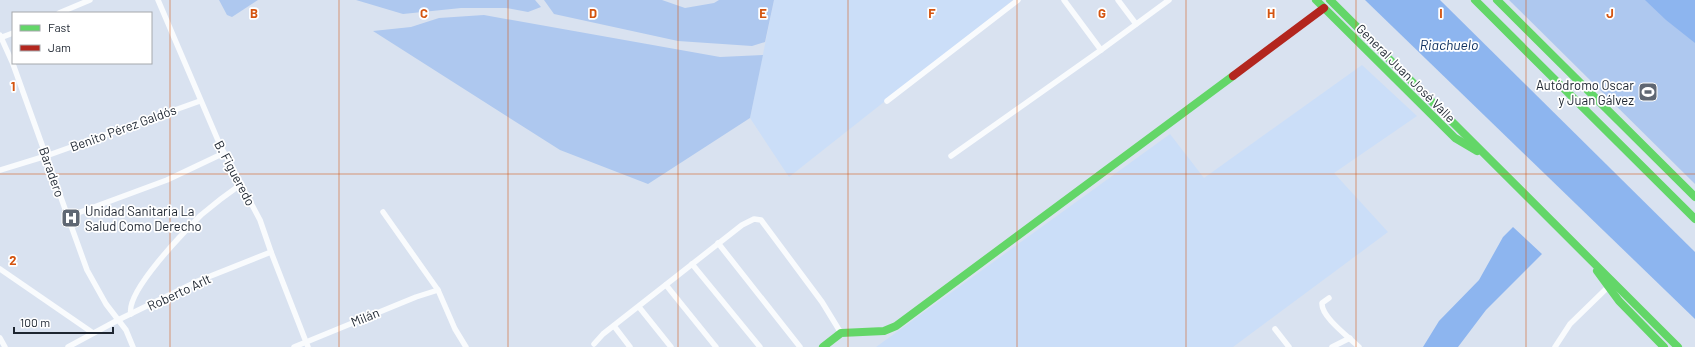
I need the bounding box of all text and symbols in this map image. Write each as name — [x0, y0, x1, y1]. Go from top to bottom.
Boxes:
text: B — [250, 5, 258, 21]
text: C — [420, 5, 428, 21]
text: D — [589, 5, 597, 21]
text: E — [759, 5, 767, 21]
text: F — [928, 5, 936, 21]
text: G — [1098, 5, 1106, 21]
text: H — [1267, 5, 1275, 21]
text: I — [1439, 5, 1443, 21]
text: J — [1606, 5, 1614, 21]
legend — [12, 12, 152, 64]
text: Fast — [48, 20, 71, 34]
street label: General Juan José Valle — [1353, 20, 1459, 126]
water label: Riachuelo — [1420, 36, 1478, 53]
text: Jam — [48, 40, 71, 54]
place label: Autódromo Oscar y Juan Gálvez — [1536, 77, 1634, 108]
text: 1 — [11, 78, 15, 94]
sports icon: Autódromo Oscar y Juan Gálvez — [1637, 81, 1659, 103]
street label: Benito Pérez Galdós — [68, 101, 178, 155]
street label: B. Figueredo — [211, 138, 259, 208]
street label: Baradero — [36, 145, 68, 199]
place label: Unidad Sanitaria La Salud Como Derecho — [85, 203, 202, 234]
hospital icon: Unidad Sanitaria La Salud Como Derecho — [60, 207, 82, 229]
text: 2 — [9, 252, 17, 268]
street label: Roberto Arlt — [145, 270, 213, 314]
street label: Milán — [348, 304, 382, 330]
scale bar — [14, 309, 113, 335]
text: 100 m — [20, 315, 50, 329]

